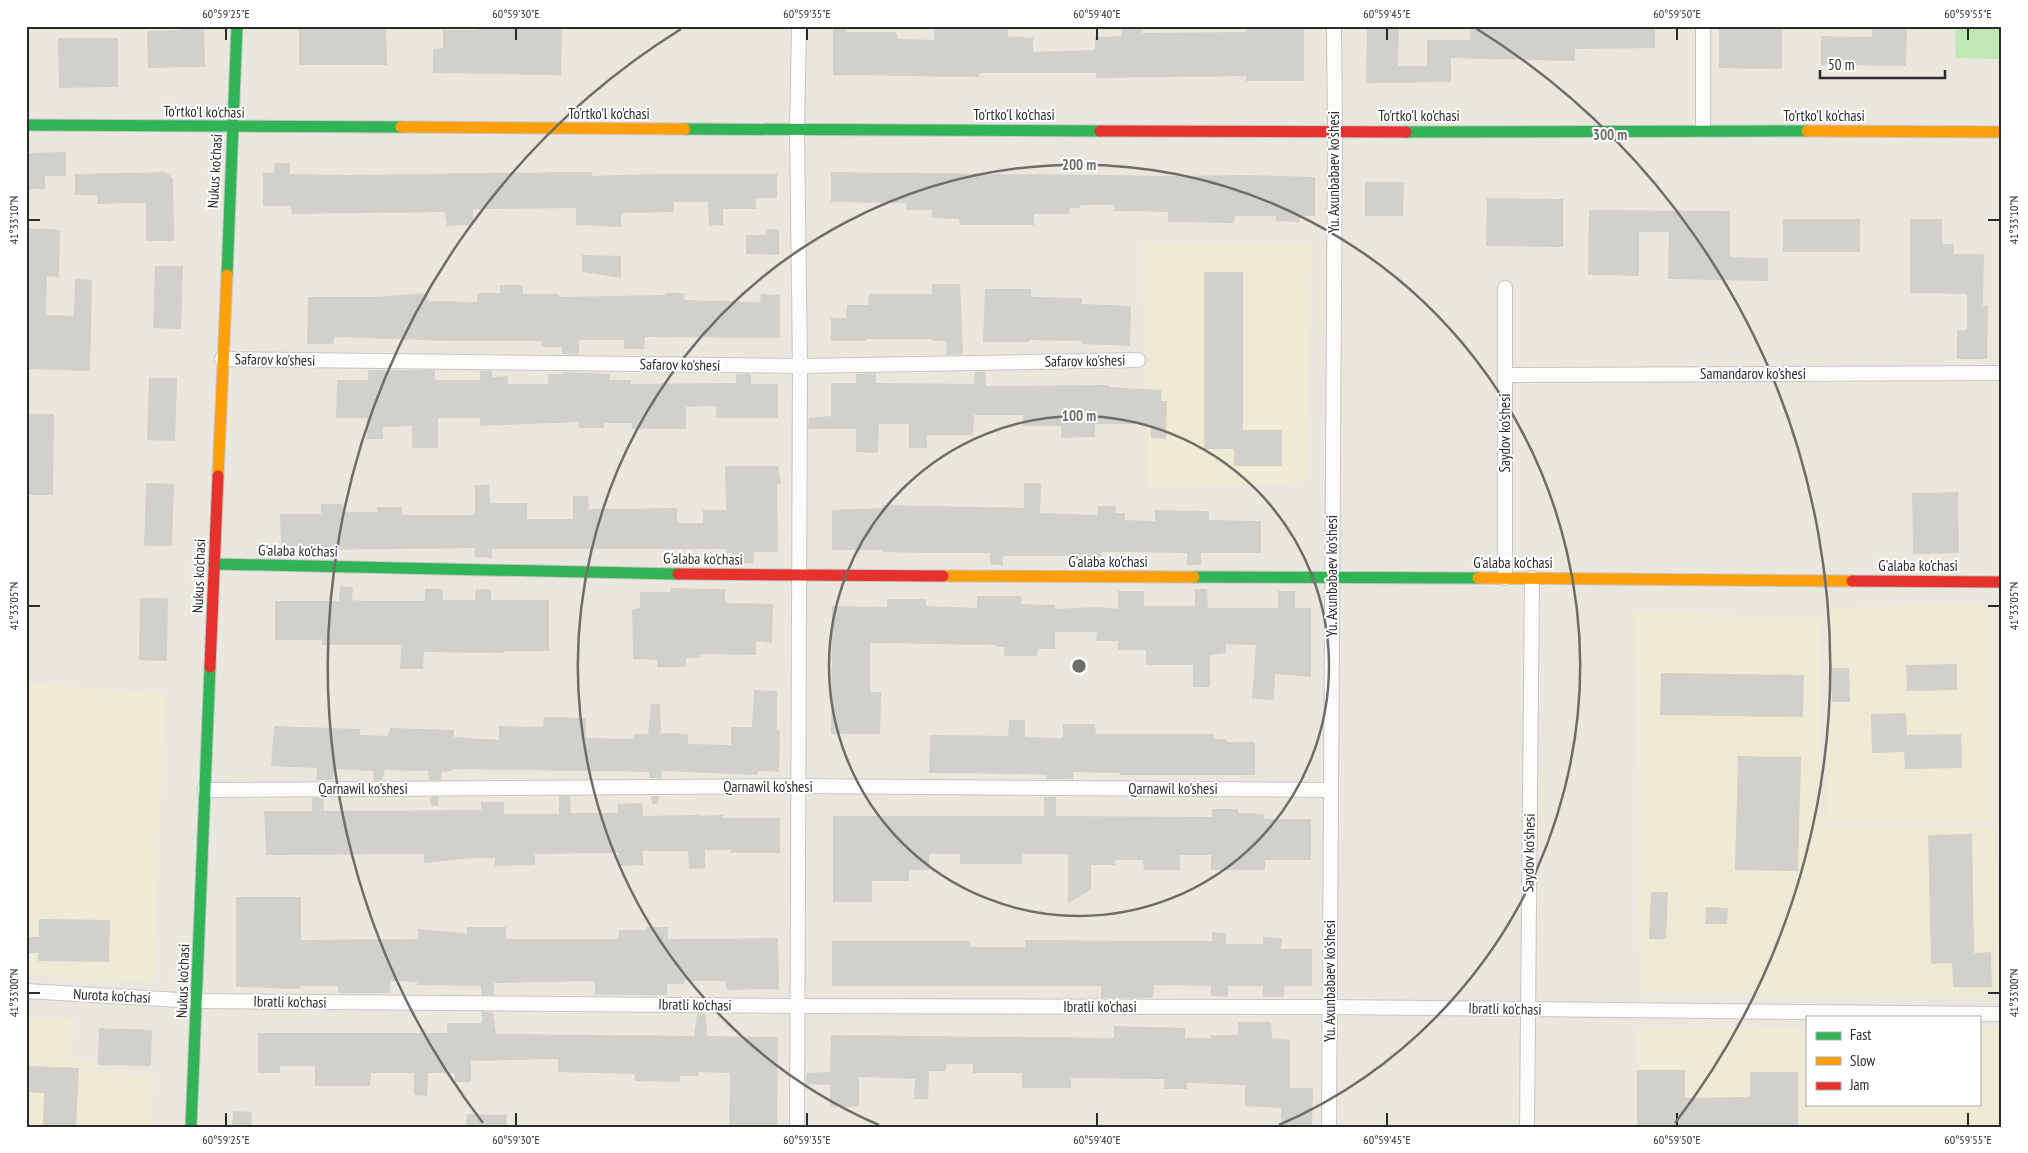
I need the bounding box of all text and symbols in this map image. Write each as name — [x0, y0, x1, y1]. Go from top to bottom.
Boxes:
text: 60°59'25"E — [202, 6, 250, 21]
text: 60°59'30"E — [492, 6, 540, 21]
text: 60°59'35"E — [783, 6, 831, 21]
text: 60°59'40"E — [1073, 6, 1121, 21]
text: 60°59'45"E — [1363, 6, 1411, 21]
text: 60°59'50"E — [1653, 6, 1701, 21]
text: 60°59'55"E — [1944, 6, 1992, 21]
scale bar — [1820, 48, 1946, 80]
text: 50 m — [1828, 55, 1854, 74]
street label: To'rtko'l ko'chasi — [163, 101, 245, 122]
street label: To'rtko'l ko'chasi — [568, 104, 650, 123]
street label: To'rtko'l ko'chasi — [973, 105, 1055, 124]
street label: To'rtko'l ko'chasi — [1378, 106, 1460, 125]
street label: To'rtko'l ko'chasi — [1783, 106, 1865, 125]
street label: Yu. Axunbabaev ko'shesi — [1324, 111, 1343, 233]
text: 300 m — [1593, 125, 1627, 144]
street label: Nukus ko'chasi — [203, 133, 226, 209]
text: 200 m — [1062, 155, 1096, 174]
text: 41°33'10"N — [6, 196, 21, 244]
text: 41°33'10"N — [2006, 196, 2021, 244]
street label: Safarov ko'shesi — [234, 349, 316, 370]
street label: Safarov ko'shesi — [1044, 350, 1126, 371]
street label: Safarov ko'shesi — [639, 354, 721, 375]
street label: Samandarov ko'shesi — [1700, 364, 1806, 383]
street label: Saydov ko'shesi — [1495, 393, 1514, 473]
text: 100 m — [1062, 406, 1096, 425]
street label: Yu. Axunbabaev ko'shesi — [1322, 515, 1341, 637]
street label: Nukus ko'chasi — [188, 538, 209, 613]
street label: G'alaba ko'chasi — [258, 540, 338, 561]
street label: G'alaba ko'chasi — [663, 548, 743, 569]
street label: G'alaba ko'chasi — [1068, 552, 1148, 571]
street label: G'alaba ko'chasi — [1473, 553, 1553, 572]
street label: G'alaba ko'chasi — [1878, 556, 1958, 575]
text: 41°33'05"N — [6, 582, 21, 630]
text: 41°33'05"N — [2006, 582, 2021, 630]
centre of rings — [1070, 657, 1088, 675]
street label: Qarnawil ko'shesi — [723, 777, 813, 796]
street label: Qarnawil ko'shesi — [318, 779, 408, 798]
street label: Qarnawil ko'shesi — [1128, 779, 1218, 798]
street label: Saydov ko'shesi — [1518, 813, 1539, 893]
street label: Yu. Axunbabaev ko'shesi — [1320, 920, 1339, 1042]
street label: Nukus ko'chasi — [172, 943, 193, 1018]
text: 41°33'00"N — [6, 969, 21, 1017]
text: 41°33'00"N — [2006, 969, 2021, 1017]
street label: Nurota ko'chasi — [73, 984, 151, 1007]
street label: Ibratli ko'chasi — [253, 991, 327, 1012]
street label: Ibratli ko'chasi — [658, 994, 732, 1015]
street label: Ibratli ko'chasi — [1063, 997, 1137, 1016]
street label: Ibratli ko'chasi — [1468, 998, 1542, 1019]
legend — [1806, 1016, 1980, 1106]
text: Fast — [1850, 1025, 1871, 1044]
text: Slow — [1850, 1051, 1875, 1070]
text: Jam — [1849, 1075, 1869, 1094]
text: 60°59'25"E — [202, 1132, 250, 1147]
text: 60°59'30"E — [492, 1132, 540, 1147]
text: 60°59'35"E — [783, 1132, 831, 1147]
text: 60°59'40"E — [1073, 1132, 1121, 1147]
text: 60°59'45"E — [1363, 1132, 1411, 1147]
text: 60°59'50"E — [1653, 1132, 1701, 1147]
text: 60°59'55"E — [1944, 1132, 1992, 1147]

